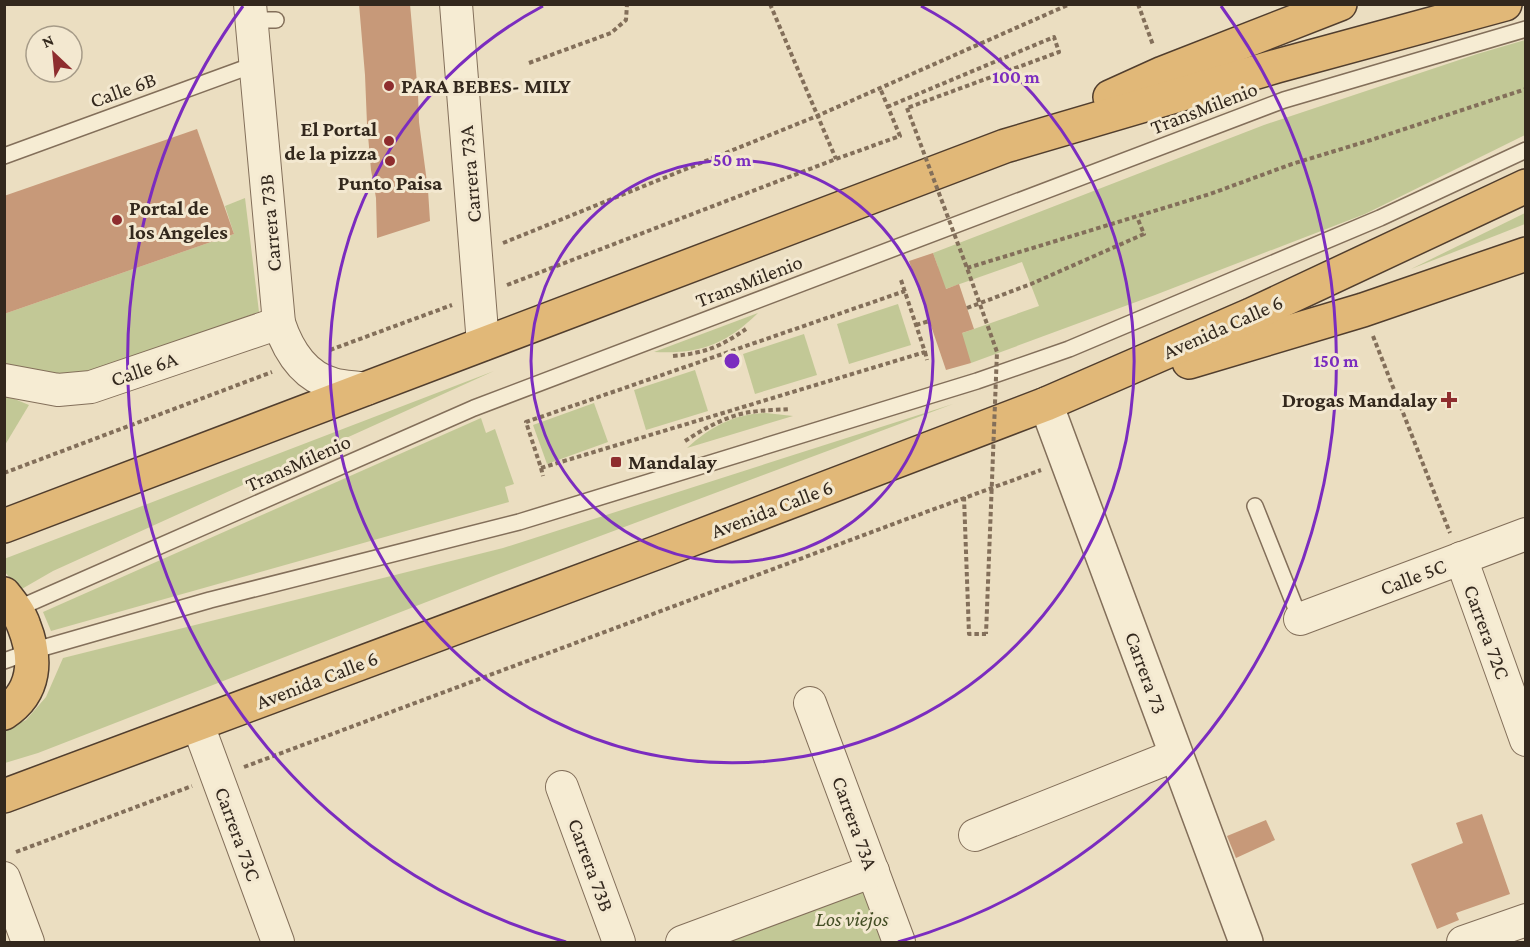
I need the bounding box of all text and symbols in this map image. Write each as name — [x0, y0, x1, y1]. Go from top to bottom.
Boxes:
north arrow — [24, 24, 84, 84]
text: N — [39, 31, 56, 51]
street label: Calle 6B — [87, 67, 159, 113]
text: 100 m — [992, 67, 1040, 87]
place label: PARA BEBES- MILY — [401, 74, 571, 98]
street label: TransMilenio — [1147, 77, 1261, 139]
marker: PARA BEBES- MILY — [382, 79, 396, 93]
place label: El Portal de la pizza — [284, 117, 378, 165]
street label: Carrera 73A — [454, 124, 486, 224]
marker: El Portal de la pizza — [382, 134, 396, 148]
text: 50 m — [713, 150, 752, 170]
marker: Punto Paisa — [383, 154, 397, 168]
place label: Punto Paisa — [338, 171, 443, 195]
street label: Carrera 73B — [254, 173, 286, 273]
place label: Portal de los Angeles — [129, 196, 228, 244]
marker: Portal de los Angeles — [110, 213, 124, 227]
street label: TransMilenio — [692, 250, 806, 312]
street label: Avenida Calle 6 — [1159, 290, 1287, 364]
street label: Calle 6A — [108, 346, 180, 392]
centre of rings — [722, 351, 742, 371]
text: 150 m — [1313, 351, 1359, 371]
place label: Drogas Mandalay — [1282, 388, 1438, 412]
marker: Drogas Mandalay — [1442, 393, 1456, 407]
street label: TransMilenio — [242, 429, 354, 497]
place label: Mandalay — [628, 450, 718, 474]
marker: Mandalay — [609, 455, 623, 469]
street label: Avenida Calle 6 — [708, 475, 836, 543]
street label: Calle 5C — [1377, 554, 1449, 600]
street label: Carrera 72C — [1459, 582, 1515, 682]
street label: Carrera 73 — [1120, 629, 1172, 717]
street label: Avenida Calle 6 — [253, 646, 381, 714]
street label: Carrera 73A — [827, 773, 883, 873]
street label: Carrera 73C — [210, 784, 266, 884]
street label: Carrera 73B — [563, 815, 619, 915]
park label: Los viejos — [816, 907, 889, 931]

